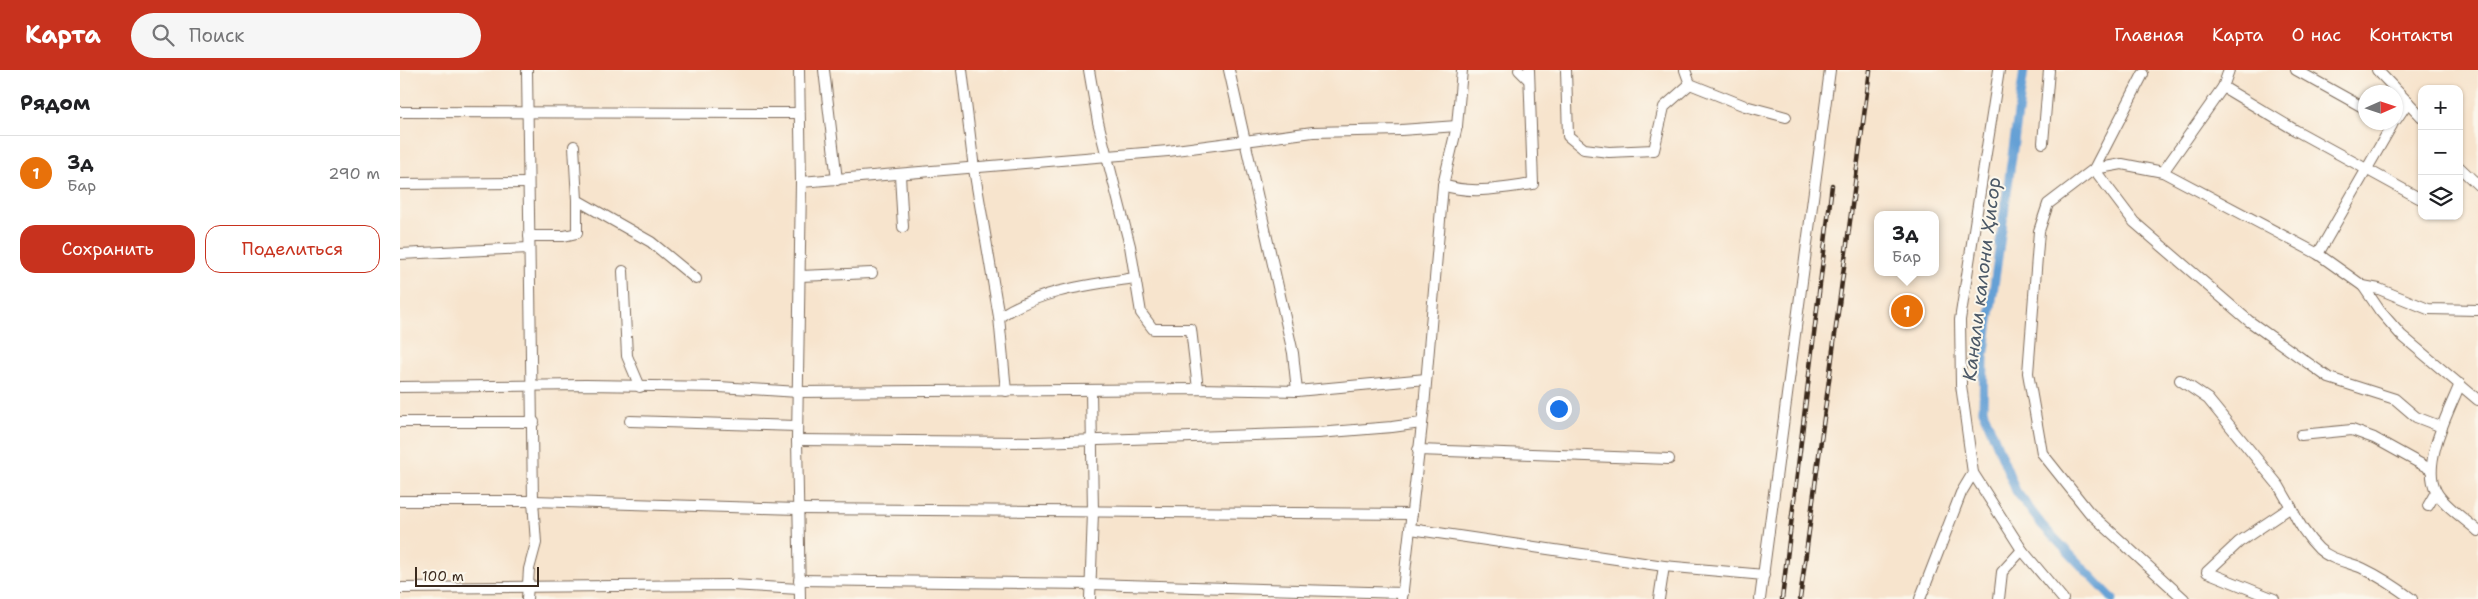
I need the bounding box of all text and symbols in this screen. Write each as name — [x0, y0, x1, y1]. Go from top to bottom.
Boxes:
search box — [131, 13, 481, 58]
text: Карта — [25, 19, 101, 51]
icon: search — [149, 21, 177, 49]
text: Поиск — [189, 23, 244, 48]
text: Главная — [2114, 23, 2184, 47]
text: Карта — [2212, 23, 2264, 47]
text: О нас — [2292, 23, 2341, 47]
text: Контакты — [2369, 23, 2453, 47]
north arrow — [2358, 85, 2403, 130]
map controls — [2418, 85, 2463, 220]
button: + — [2418, 85, 2463, 130]
text: Рядом — [20, 89, 90, 117]
button: − — [2418, 130, 2463, 175]
text: 3д — [67, 150, 94, 175]
text: 1 — [32, 163, 40, 184]
text: 290 m — [328, 163, 380, 184]
text: Бар — [67, 175, 96, 196]
button: layers — [2418, 175, 2463, 220]
water label: Канали калони Ҳисор — [1957, 176, 2006, 382]
popup — [1874, 211, 1939, 276]
text: 3д — [1892, 221, 1918, 246]
button: Сохранить — [20, 225, 195, 273]
button: Поделиться — [205, 225, 380, 273]
text: Бар — [1892, 246, 1921, 267]
pin: 1 — [1891, 292, 1923, 330]
your location — [1546, 396, 1572, 422]
scale bar — [415, 564, 539, 587]
text: 100 m — [422, 567, 464, 585]

